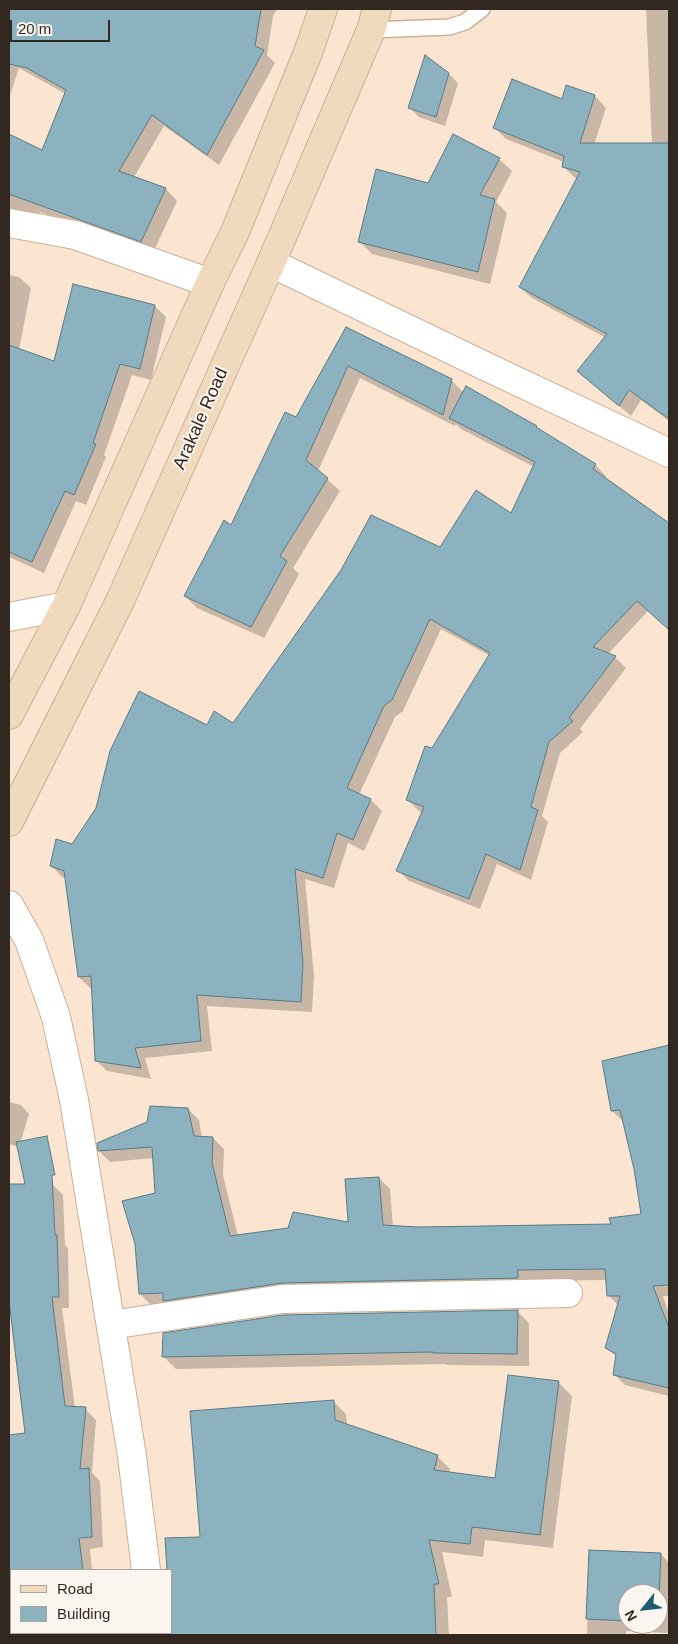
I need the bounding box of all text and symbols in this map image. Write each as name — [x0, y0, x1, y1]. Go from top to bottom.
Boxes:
scale bar — [12, 10, 112, 42]
text: 20 m — [18, 20, 51, 37]
street label: Arakale Road — [169, 365, 233, 473]
legend — [10, 1569, 172, 1634]
text: Road — [57, 1580, 93, 1597]
north arrow — [618, 1584, 668, 1634]
text: Building — [57, 1605, 110, 1622]
text: N — [621, 1607, 640, 1624]

